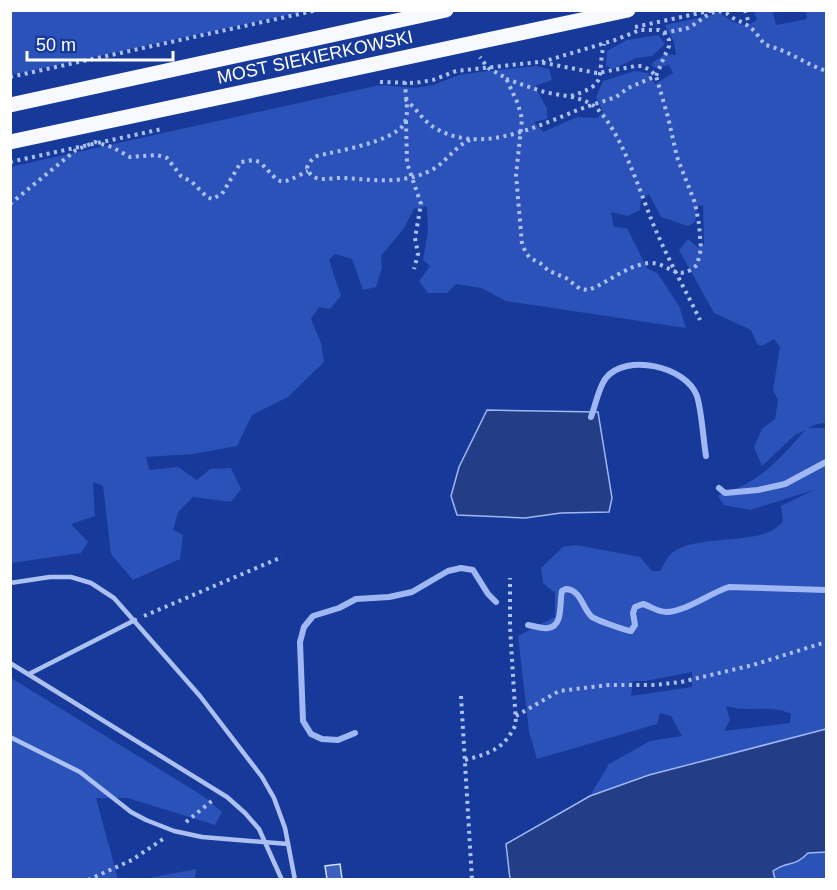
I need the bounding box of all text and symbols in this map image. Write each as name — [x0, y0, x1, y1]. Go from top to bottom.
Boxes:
scale bar — [27, 24, 172, 62]
street label: MOST SIEKIERKOWSKI — [215, 26, 415, 88]
text: 50 m — [36, 35, 76, 55]

